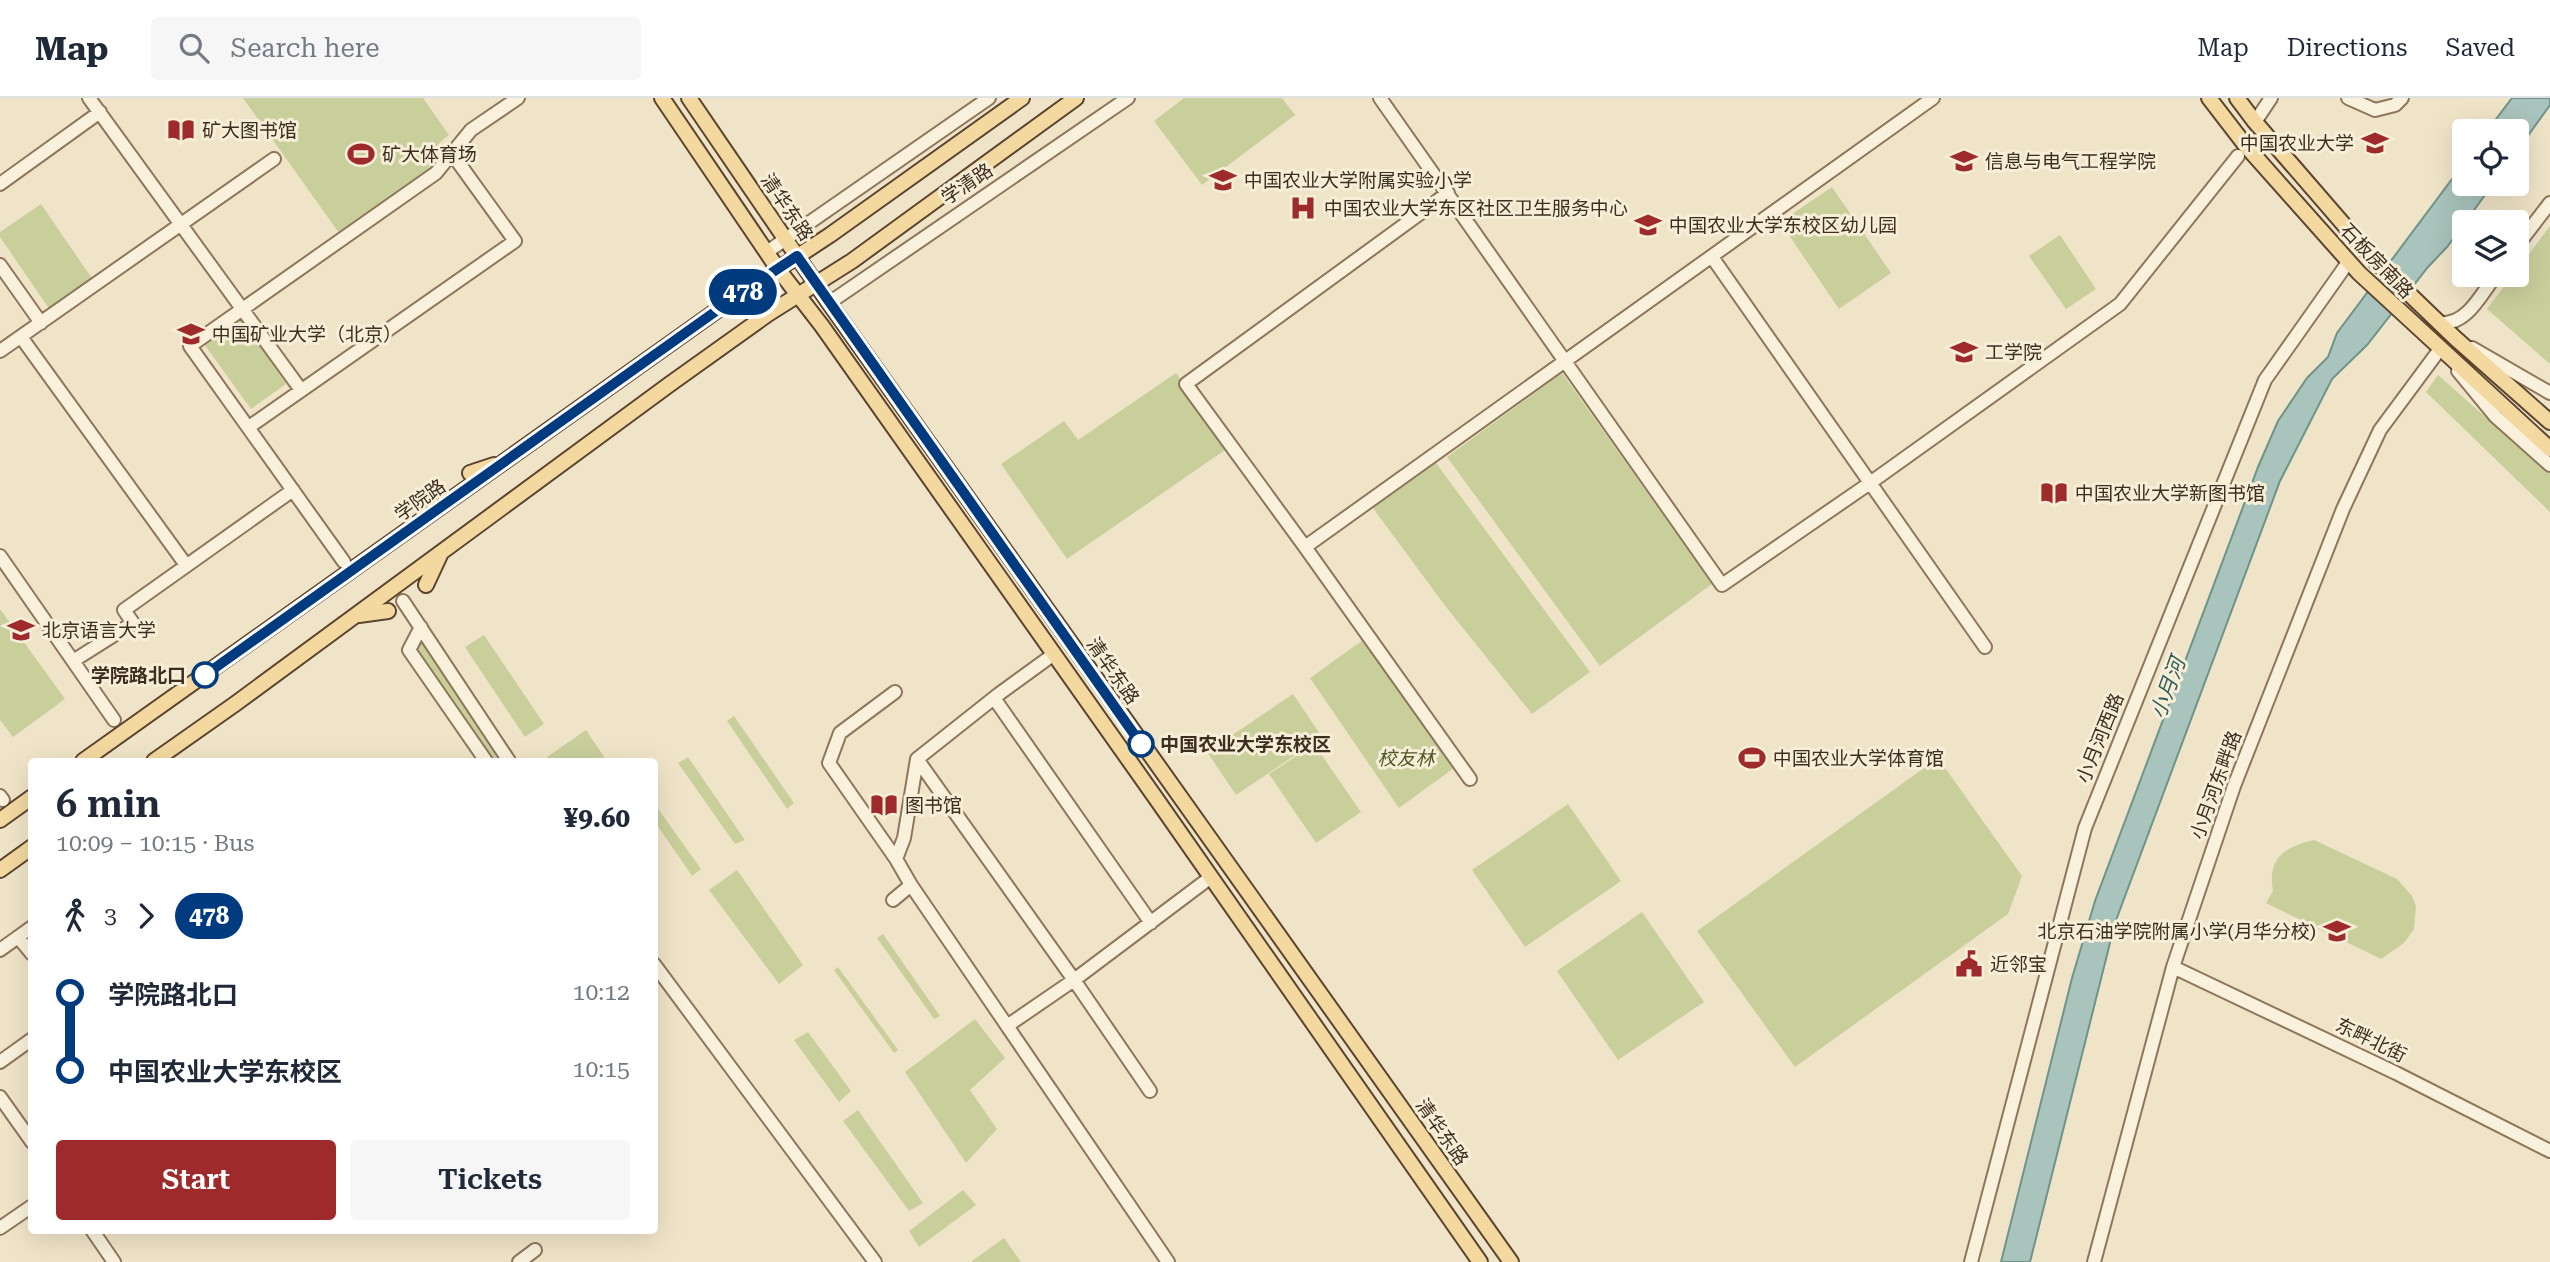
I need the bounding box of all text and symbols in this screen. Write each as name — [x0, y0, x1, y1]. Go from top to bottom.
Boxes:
search box — [151, 17, 641, 80]
text: Map — [35, 29, 109, 68]
icon: search — [175, 29, 213, 67]
text: Search here — [231, 33, 380, 63]
text: Map — [2197, 34, 2249, 62]
text: Directions — [2287, 34, 2407, 62]
text: Saved — [2445, 34, 2515, 62]
library icon: 矿大图书馆 — [166, 115, 196, 145]
place label: 矿大图书馆 — [202, 119, 297, 142]
map controls — [2452, 119, 2529, 287]
button: locate — [2452, 119, 2529, 196]
school or university icon: 中国农业大学 — [2360, 128, 2390, 158]
place label: 中国农业大学 — [2240, 132, 2354, 155]
sports icon: 矿大体育场 — [346, 139, 376, 169]
place label: 矿大体育场 — [382, 143, 477, 166]
school or university icon: 信息与电气工程学院 — [1949, 146, 1979, 176]
place label: 信息与电气工程学院 — [1985, 150, 2156, 173]
street label: 学清路 — [937, 159, 997, 209]
school or university icon: 中国农业大学附属实验小学 — [1208, 165, 1238, 195]
street label: 清华东路 — [756, 169, 818, 245]
place label: 中国农业大学附属实验小学 — [1244, 169, 1472, 192]
hospital icon: 中国农业大学东区社区卫生服务中心 — [1288, 193, 1318, 223]
place label: 中国农业大学东区社区卫生服务中心 — [1324, 197, 1628, 220]
school or university icon: 中国农业大学东校区幼儿园 — [1633, 210, 1663, 240]
button: layers — [2452, 210, 2529, 287]
place label: 中国农业大学东校区幼儿园 — [1669, 214, 1897, 237]
street label: 石板房南路 — [2336, 219, 2418, 303]
line badge: 478 — [703, 269, 783, 315]
text: 478 — [723, 278, 763, 306]
school or university icon: 中国矿业大学（北京） — [176, 319, 206, 349]
place label: 中国矿业大学（北京） — [212, 323, 402, 346]
school or university icon: 工学院 — [1949, 337, 1979, 367]
place label: 工学院 — [1985, 341, 2042, 364]
street label: 学院路 — [390, 474, 450, 526]
library icon: 中国农业大学新图书馆 — [2039, 478, 2069, 508]
place label: 中国农业大学新图书馆 — [2075, 482, 2265, 505]
school or university icon: 北京语言大学 — [6, 615, 36, 645]
place label: 北京语言大学 — [42, 619, 156, 642]
street label: 清华东路 — [1082, 633, 1144, 709]
water label: 小月河 — [2146, 651, 2191, 722]
marker: 学院路北口 — [192, 662, 218, 688]
place label: 学院路北口 — [91, 664, 186, 687]
street label: 小月河西路 — [2072, 690, 2128, 786]
street label: 小月河东畔路 — [2186, 727, 2246, 843]
marker: 中国农业大学东校区 — [1128, 731, 1154, 757]
place label: 中国农业大学东校区 — [1160, 733, 1331, 756]
sports icon: 中国农业大学体育馆 — [1737, 743, 1767, 773]
park label: 校友林 — [1377, 747, 1436, 770]
place label: 中国农业大学体育馆 — [1773, 747, 1944, 770]
text: 6 min — [56, 782, 161, 826]
library icon: 图书馆 — [869, 790, 899, 820]
place label: 图书馆 — [905, 794, 962, 817]
text: ¥9.60 — [564, 803, 630, 833]
text: 10:09 – 10:15 · Bus — [56, 830, 254, 857]
icon: walk — [56, 897, 94, 935]
icon: forward — [127, 897, 165, 935]
text: 3 — [104, 902, 117, 929]
text: 478 — [189, 902, 229, 930]
school or university icon: 北京石油学院附属小学(月华分校) — [2322, 916, 2352, 946]
place label: 北京石油学院附属小学(月华分校) — [2038, 920, 2316, 943]
public building icon: 近邻宝 — [1954, 949, 1984, 979]
place label: 近邻宝 — [1990, 953, 2047, 976]
text: 10:12 — [573, 979, 630, 1006]
text: 学院路北口 — [108, 980, 238, 1010]
street label: 东畔北街 — [2332, 1013, 2410, 1067]
text: 10:15 — [573, 1056, 630, 1083]
text: 中国农业大学东校区 — [108, 1057, 342, 1087]
street label: 清华东路 — [1411, 1094, 1473, 1170]
button: Start — [56, 1140, 336, 1220]
button: Tickets — [350, 1140, 630, 1220]

